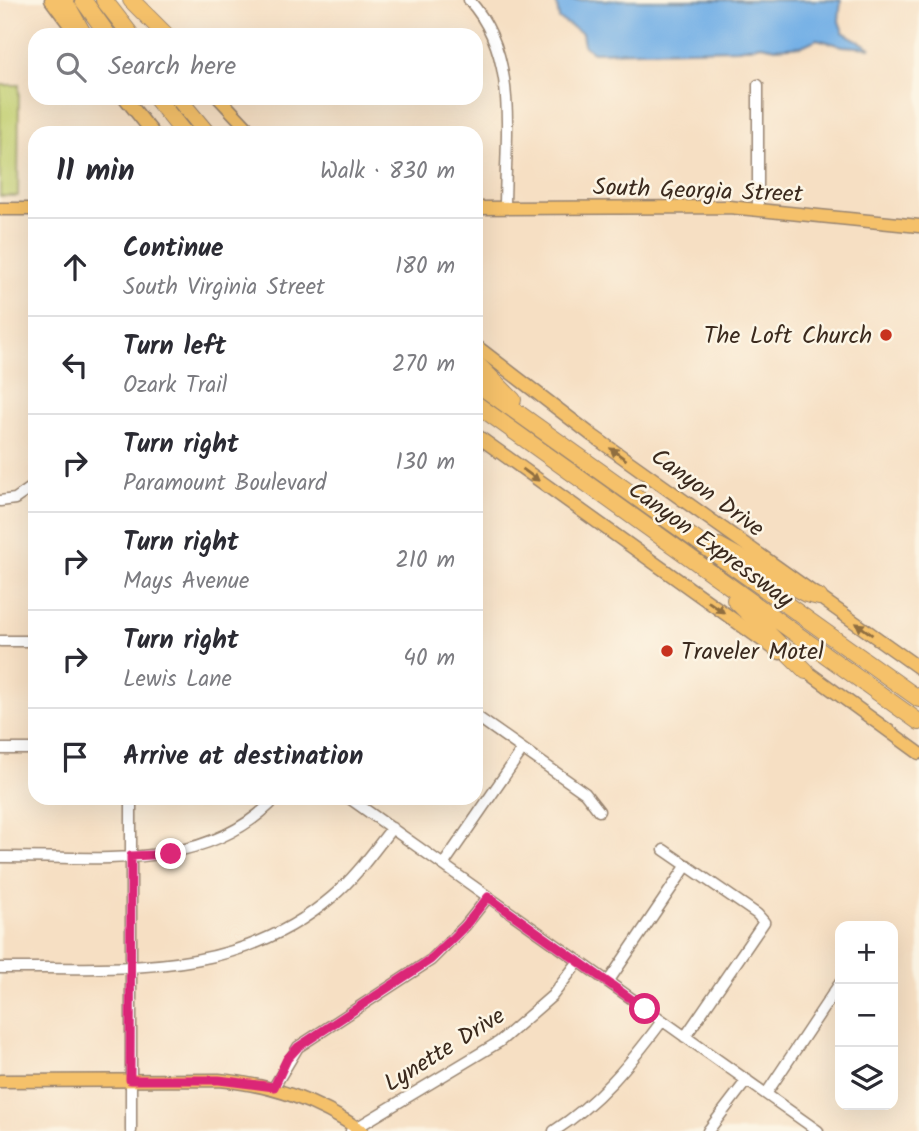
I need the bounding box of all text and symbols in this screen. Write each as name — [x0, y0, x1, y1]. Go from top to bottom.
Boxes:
search box — [28, 28, 483, 105]
text: Search here — [108, 46, 236, 88]
icon: search — [52, 48, 90, 86]
text: 11 min — [56, 148, 135, 196]
text: Walk · 830 m — [320, 154, 455, 190]
street label: South Georgia Street — [592, 168, 804, 215]
text: Continue — [123, 228, 224, 270]
icon: ahead — [56, 248, 94, 286]
text: 180 m — [395, 249, 455, 285]
text: South Virginia Street — [123, 270, 325, 306]
place label: The Loft Church — [704, 317, 872, 356]
text: Turn left — [123, 326, 226, 368]
marker: The Loft Church — [878, 327, 894, 343]
icon: left — [56, 346, 94, 384]
text: 270 m — [392, 347, 455, 383]
text: Ozark Trail — [123, 368, 227, 404]
text: Turn right — [123, 424, 239, 466]
street label: Canyon Drive — [642, 438, 773, 548]
icon: right — [56, 444, 94, 482]
text: 130 m — [396, 445, 455, 481]
one-way arrow — [609, 447, 627, 461]
text: Paramount Boulevard — [123, 466, 327, 502]
one-way arrow — [522, 468, 540, 482]
street label: Canyon Expressway — [619, 472, 802, 619]
text: Turn right — [123, 522, 239, 564]
icon: right — [56, 542, 94, 580]
text: 210 m — [395, 543, 455, 579]
text: Mays Avenue — [123, 564, 249, 600]
one-way arrow — [707, 600, 725, 614]
text: Turn right — [123, 620, 239, 662]
one-way arrow — [855, 622, 873, 636]
place label: Traveler Motel — [681, 633, 824, 672]
icon: right — [56, 640, 94, 678]
text: 40 m — [403, 641, 455, 677]
marker: Traveler Motel — [659, 643, 675, 659]
text: Lewis Lane — [123, 662, 232, 698]
text: Arrive at destination — [123, 736, 363, 778]
icon: arrive — [56, 738, 94, 776]
route end — [155, 838, 186, 869]
map controls — [835, 921, 898, 1110]
button: + — [835, 921, 898, 984]
button: − — [835, 984, 898, 1047]
route start — [629, 993, 660, 1024]
street label: Lynette Drive — [376, 997, 513, 1103]
button: layers — [835, 1047, 898, 1110]

